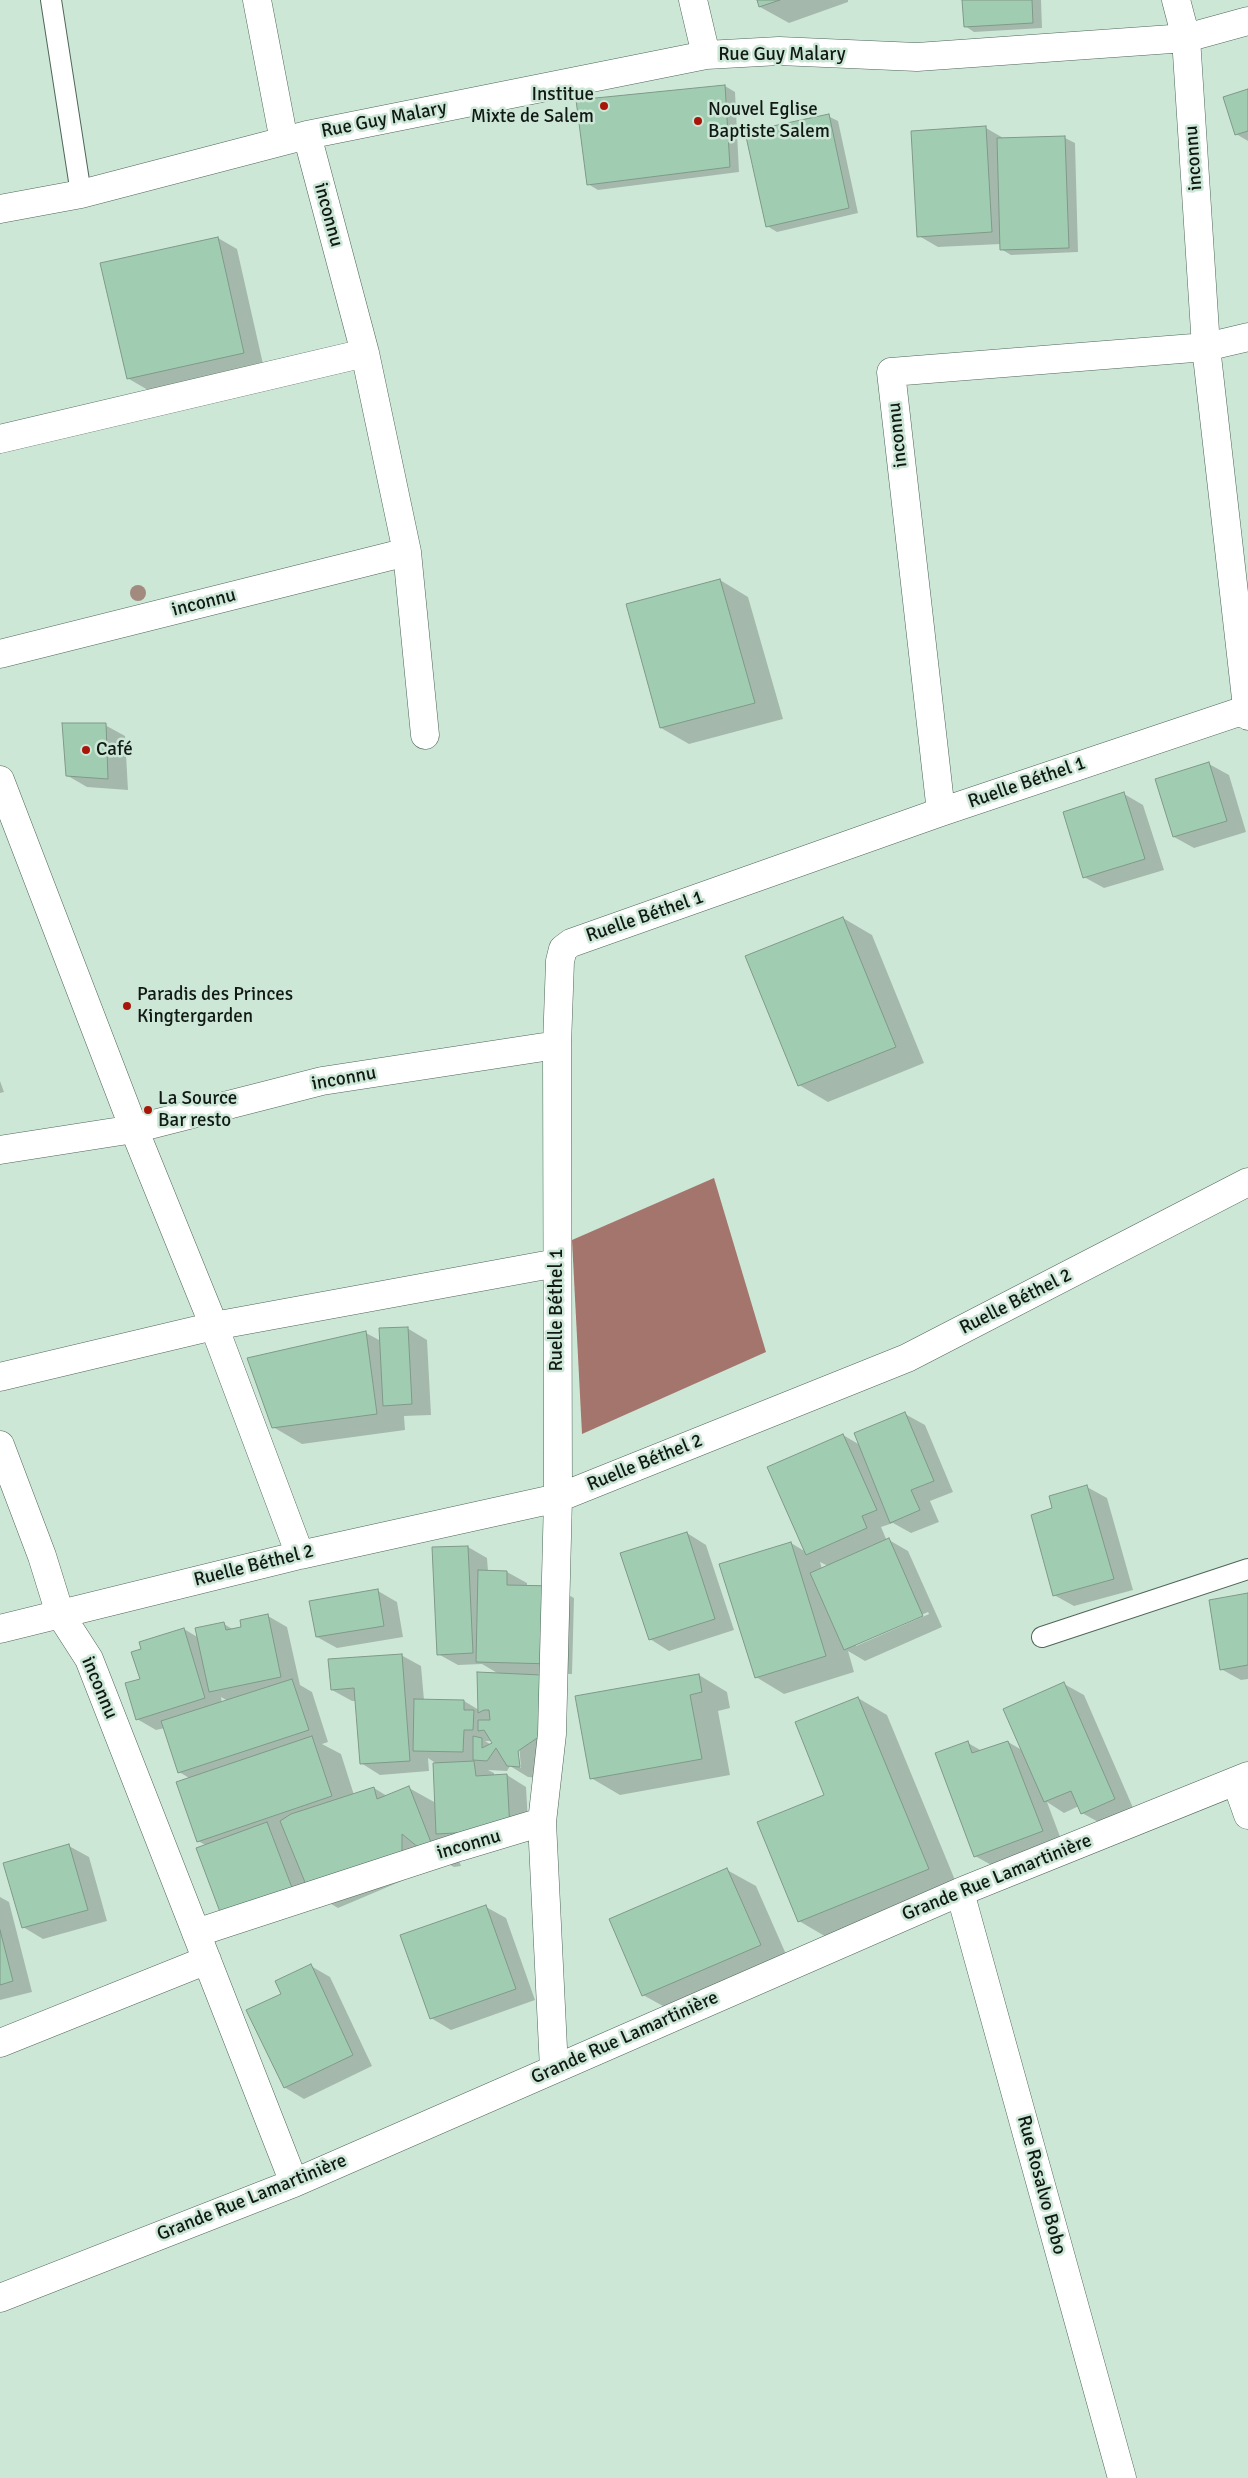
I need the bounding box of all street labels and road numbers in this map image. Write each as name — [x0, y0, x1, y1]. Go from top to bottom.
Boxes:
street label: Rue Guy Malary — [718, 44, 846, 66]
street label: Rue Guy Malary — [319, 97, 449, 143]
street label: inconnu — [1180, 125, 1208, 191]
street label: inconnu — [309, 180, 347, 250]
street label: inconnu — [883, 401, 913, 469]
street label: inconnu — [170, 584, 238, 622]
street label: Ruelle Béthel 1 — [965, 752, 1089, 814]
street label: Ruelle Béthel 1 — [583, 886, 707, 948]
street label: inconnu — [310, 1062, 378, 1096]
street label: Ruelle Béthel 1 — [546, 1249, 568, 1371]
street label: Ruelle Béthel 2 — [956, 1264, 1076, 1340]
street label: Ruelle Béthel 2 — [584, 1429, 706, 1497]
street label: Ruelle Béthel 2 — [192, 1540, 316, 1592]
street label: inconnu — [76, 1653, 122, 1723]
street label: inconnu — [434, 1825, 504, 1865]
street label: Grande Rue Lamartinière — [899, 1830, 1095, 1926]
street label: Grande Rue Lamartinière — [528, 1986, 722, 2090]
street label: Rue Rosalvo Bobo — [1011, 2113, 1071, 2257]
street label: Grande Rue Lamartinière — [154, 2150, 350, 2246]

